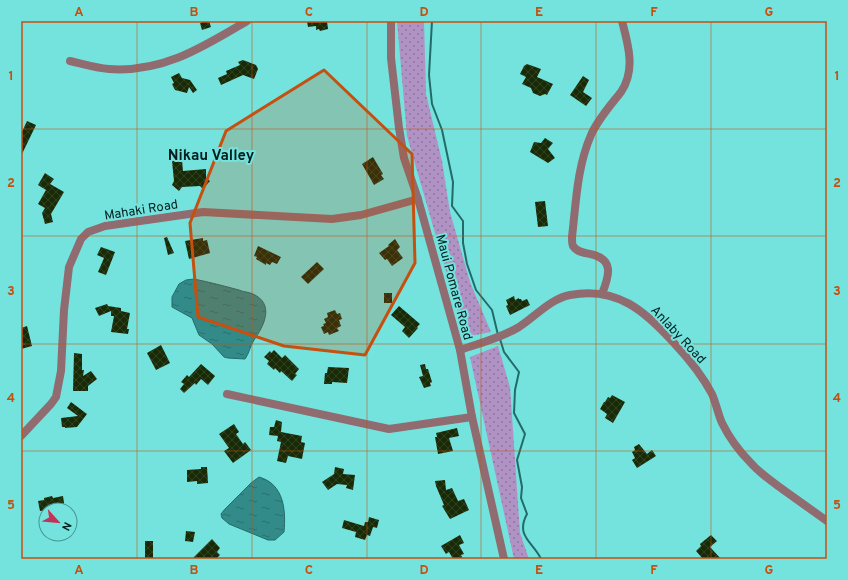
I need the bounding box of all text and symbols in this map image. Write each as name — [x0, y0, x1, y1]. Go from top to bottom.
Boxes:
text: A — [74, 5, 84, 21]
text: B — [190, 5, 199, 21]
text: C — [305, 5, 313, 21]
text: D — [419, 5, 429, 21]
text: E — [535, 5, 543, 21]
text: F — [650, 5, 658, 21]
text: G — [765, 5, 774, 21]
text: 1 — [8, 69, 14, 85]
text: 1 — [834, 69, 840, 85]
district label: Nikau Valley — [168, 147, 255, 166]
text: 2 — [7, 176, 15, 192]
text: 2 — [833, 176, 841, 192]
street label: Mahaki Road — [103, 197, 179, 225]
street label: Maui Pomare Road — [431, 233, 475, 342]
text: 3 — [7, 284, 15, 300]
text: 3 — [833, 284, 841, 300]
street label: Anlaby Road — [647, 303, 709, 368]
text: 4 — [7, 391, 15, 407]
text: 4 — [833, 391, 841, 407]
text: 5 — [7, 498, 15, 514]
text: 5 — [833, 498, 841, 514]
north arrow — [38, 502, 78, 542]
text: N — [58, 519, 74, 533]
text: A — [74, 563, 84, 579]
text: B — [190, 563, 199, 579]
text: C — [305, 563, 313, 579]
text: D — [419, 563, 429, 579]
text: E — [535, 563, 543, 579]
text: F — [650, 563, 658, 579]
text: G — [765, 563, 774, 579]

